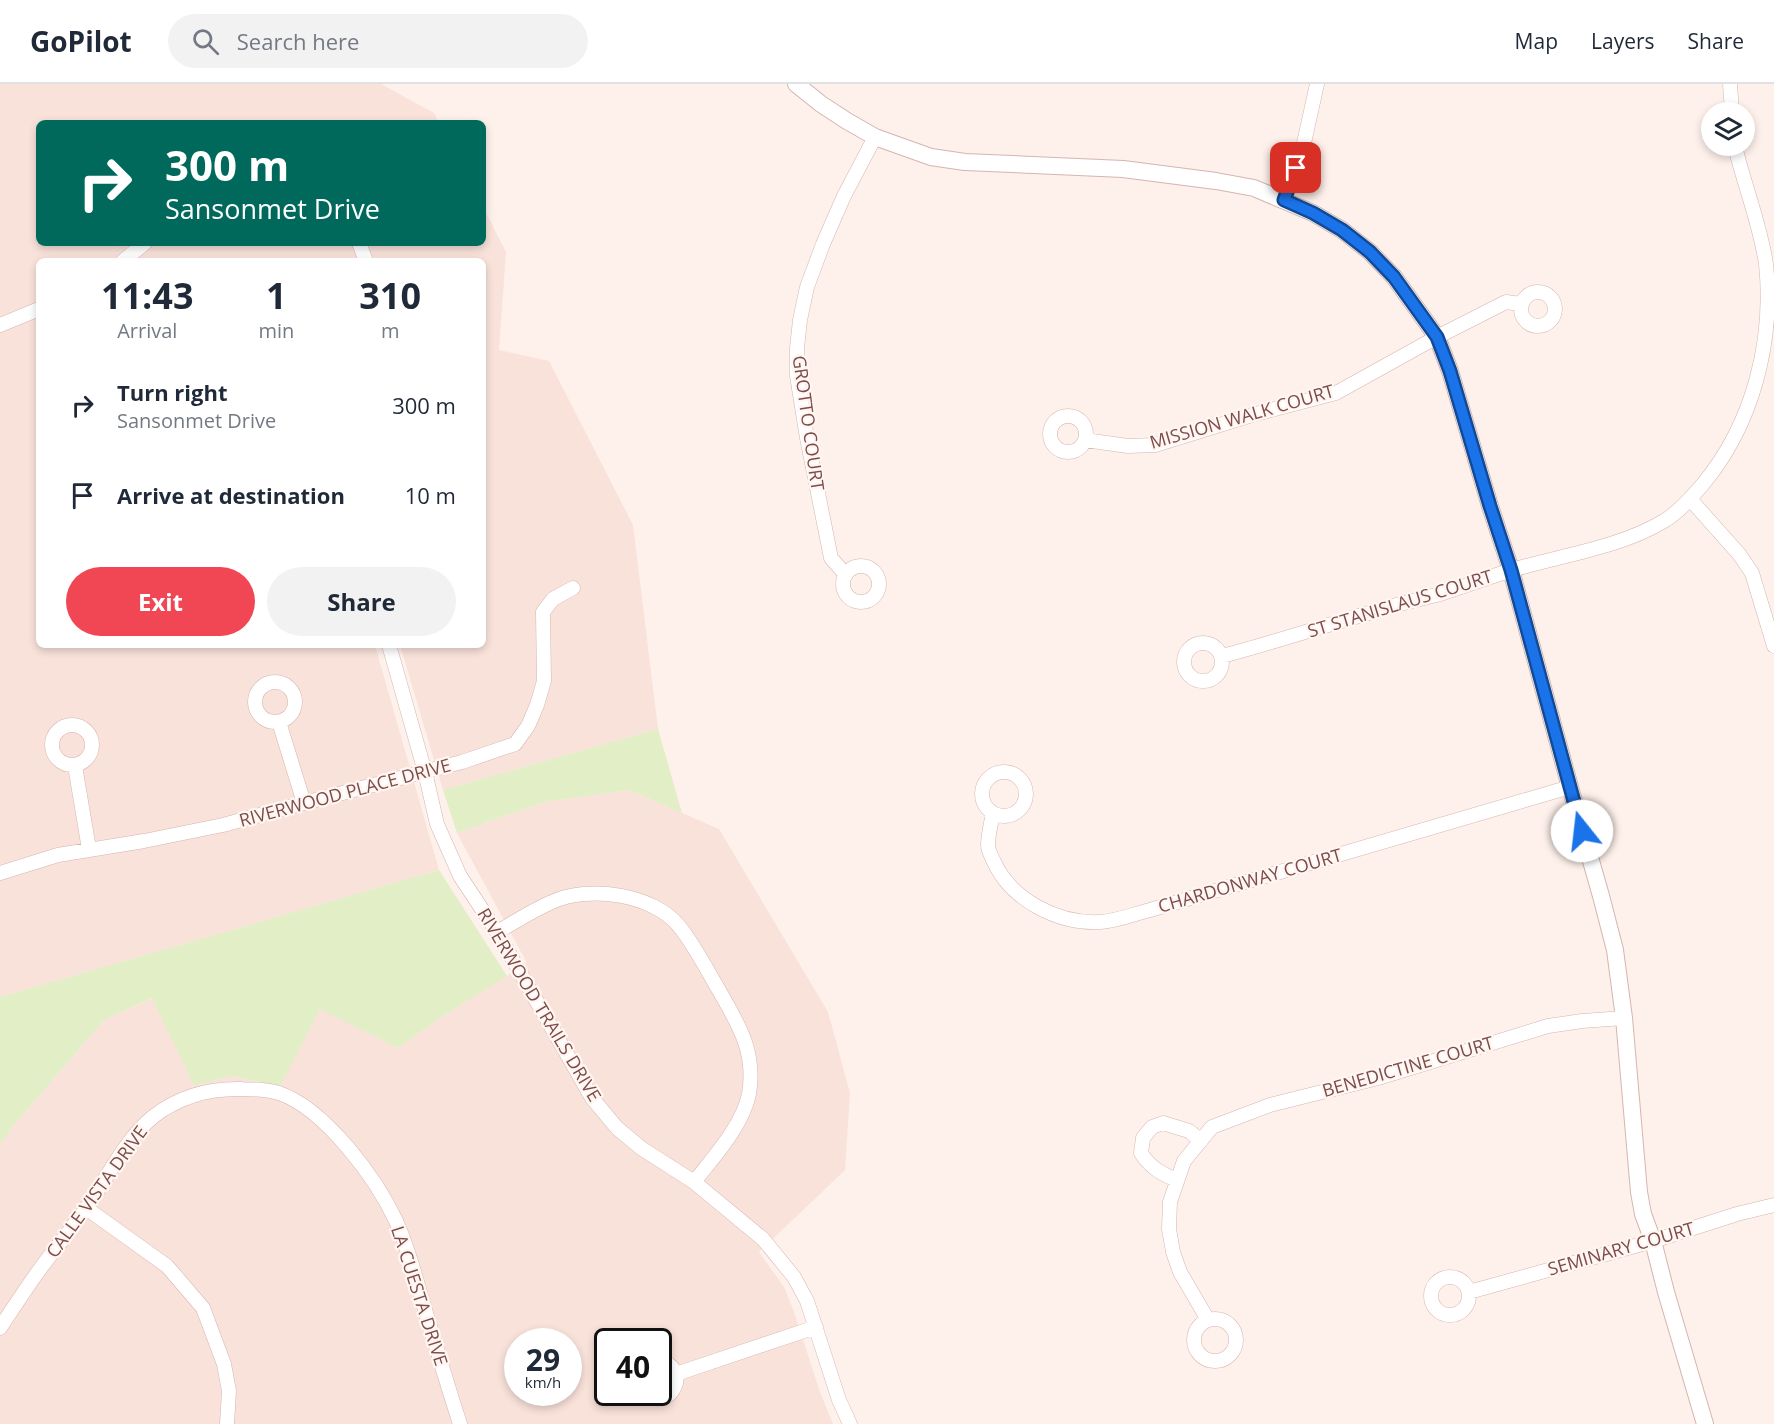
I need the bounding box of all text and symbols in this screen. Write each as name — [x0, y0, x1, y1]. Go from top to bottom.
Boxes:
search box — [168, 14, 588, 68]
text: GoPilot — [30, 22, 132, 60]
icon: search — [189, 25, 222, 58]
text: Search here — [237, 26, 359, 56]
text: Map — [1515, 27, 1558, 55]
text: Layers — [1591, 27, 1655, 55]
text: Share — [1688, 27, 1744, 55]
map controls — [1701, 102, 1755, 156]
button: layers — [1701, 102, 1755, 156]
text: 300 m — [165, 136, 289, 193]
pin — [1270, 142, 1321, 193]
icon: right — [66, 144, 144, 222]
icon: arrive — [1279, 151, 1312, 184]
text: Sansonmet Drive — [165, 190, 380, 227]
text: 11:43 — [101, 271, 194, 320]
text: 1 — [266, 271, 287, 320]
text: 310 — [359, 271, 421, 320]
text: Arrival — [117, 317, 177, 344]
text: min — [258, 317, 294, 344]
text: m — [381, 317, 399, 344]
street label: GROTTO COURT — [788, 354, 830, 492]
text: Turn right — [117, 377, 228, 407]
street label: MISSION WALK COURT — [1147, 378, 1337, 454]
icon: right — [66, 389, 99, 422]
text: 300 m — [392, 390, 456, 420]
text: Sansonmet Drive — [117, 407, 276, 434]
icon: arrive — [66, 479, 99, 512]
text: Arrive at destination — [117, 480, 345, 510]
text: 10 m — [405, 480, 456, 510]
street label: ST STANISLAUS COURT — [1304, 563, 1495, 643]
button: Exit — [66, 567, 255, 636]
button: Share — [267, 567, 456, 636]
street label: RIVERWOOD PLACE DRIVE — [236, 752, 453, 832]
position arrow — [1550, 799, 1614, 863]
street label: CHARDONWAY COURT — [1155, 842, 1344, 918]
street label: RIVERWOOD TRAILS DRIVE — [472, 903, 607, 1106]
street label: BENEDICTINE COURT — [1319, 1030, 1496, 1102]
street label: CALLE VISTA DRIVE — [40, 1121, 152, 1262]
street label: SEMINARY COURT — [1545, 1216, 1697, 1280]
street label: LA CUESTA DRIVE — [386, 1223, 454, 1369]
speed limit sign: 40 — [594, 1328, 672, 1406]
text: 29 — [526, 1339, 560, 1380]
text: km/h — [525, 1372, 561, 1392]

